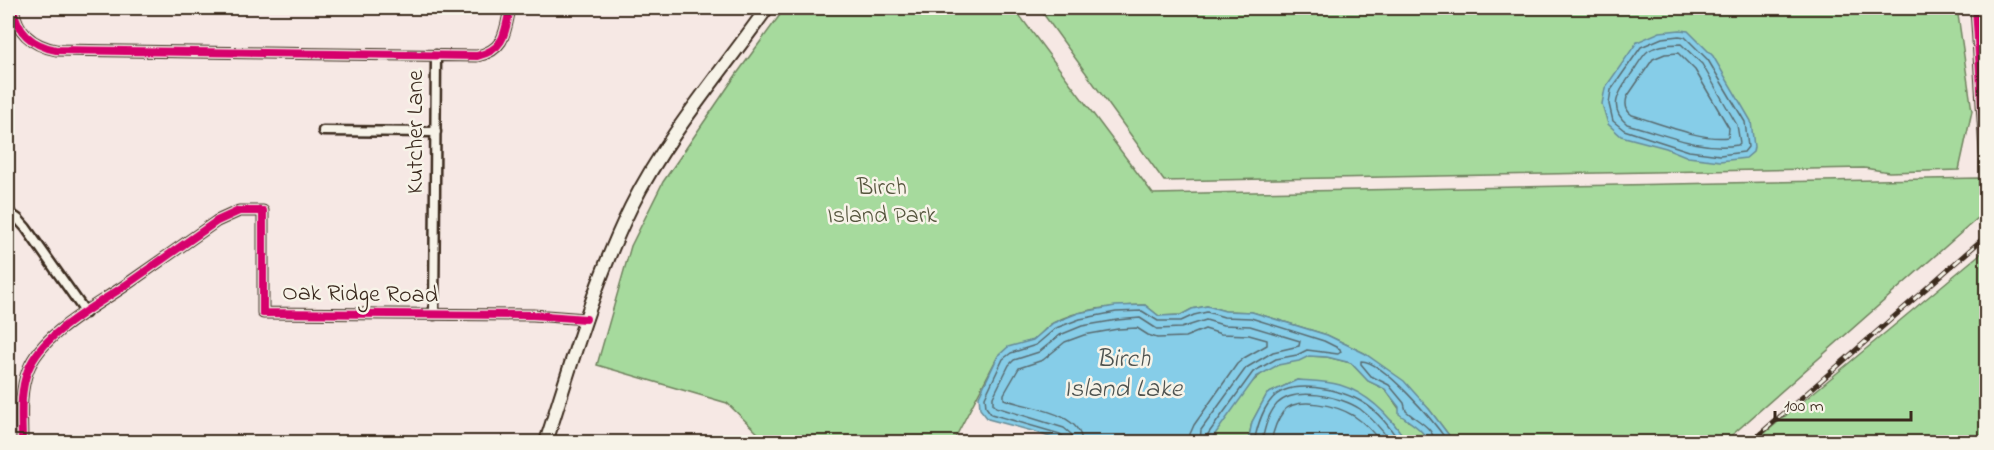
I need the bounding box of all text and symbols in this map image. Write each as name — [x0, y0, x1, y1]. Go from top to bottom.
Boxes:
street label: Kutcher Lane — [399, 70, 434, 194]
park label: Birch Island Park — [827, 171, 937, 234]
street label: Oak Ridge Road — [282, 276, 439, 314]
water label: Birch Island Lake — [1064, 341, 1184, 409]
scale bar — [1775, 384, 1912, 422]
text: 100 m — [1784, 394, 1824, 420]

